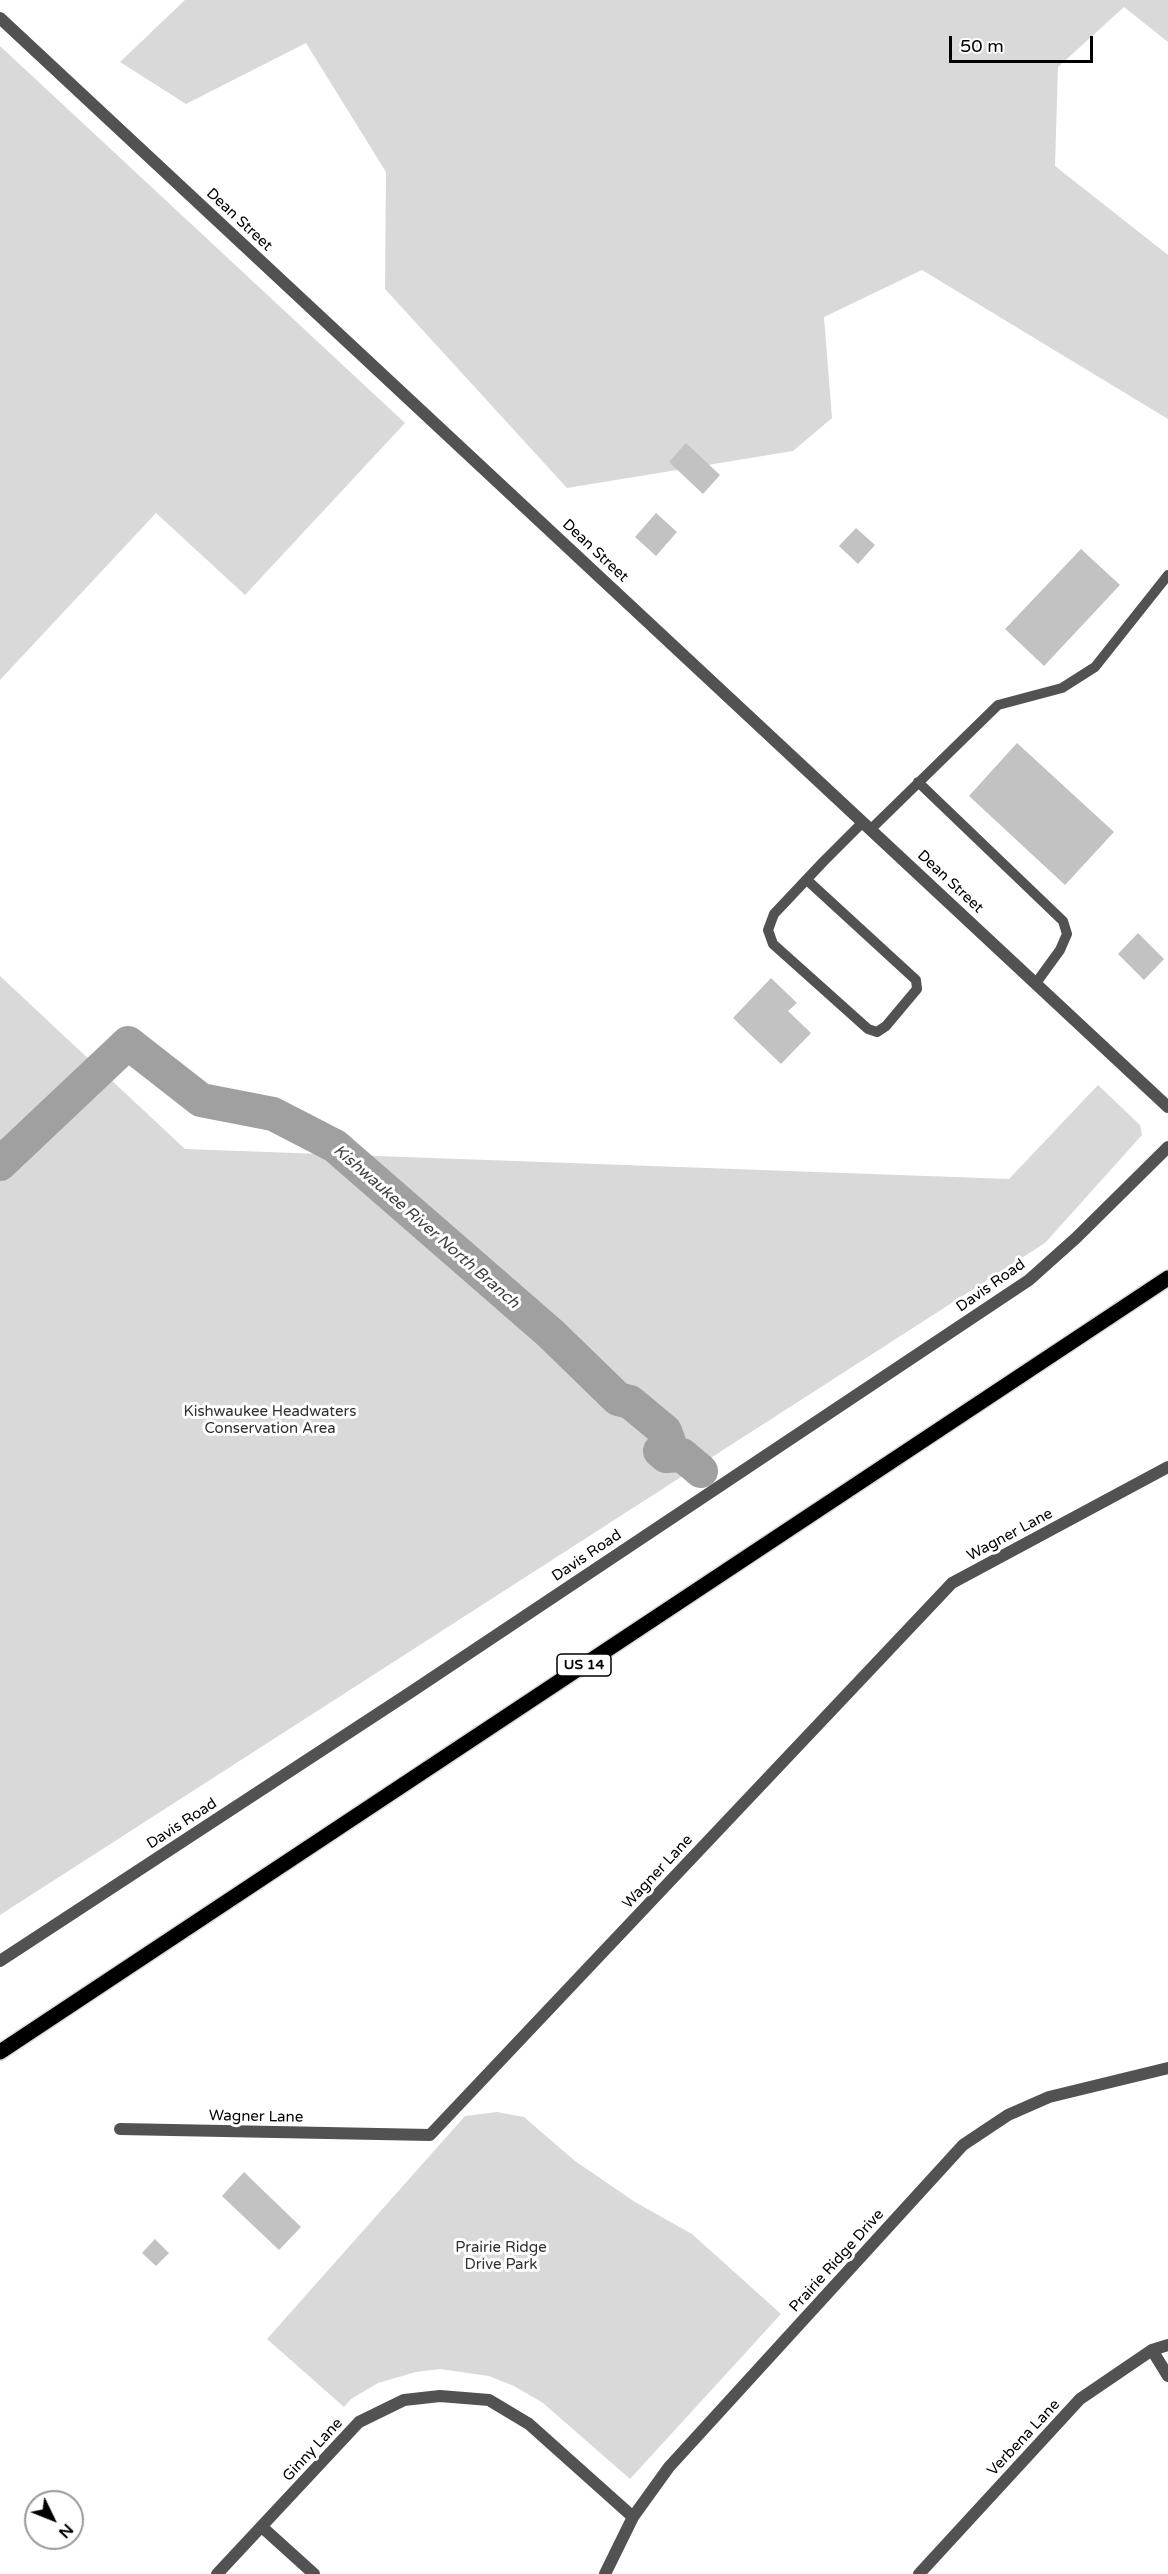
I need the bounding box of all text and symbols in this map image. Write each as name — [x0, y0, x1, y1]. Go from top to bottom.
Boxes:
scale bar — [952, 24, 1096, 62]
text: 50 m — [960, 35, 1004, 57]
street label: Dean Street — [202, 185, 276, 255]
street label: Dean Street — [558, 516, 632, 586]
street label: Dean Street — [913, 847, 987, 917]
water label: Kishwaukee River North Branch — [329, 1141, 523, 1313]
street label: Davis Road — [953, 1256, 1029, 1316]
park label: Kishwaukee Headwaters Conservation Area — [184, 1403, 356, 1438]
street label: Wagner Lane — [964, 1505, 1056, 1565]
street label: Davis Road — [549, 1526, 625, 1586]
road number: US 14 — [557, 1654, 611, 1676]
street label: Davis Road — [144, 1795, 220, 1853]
street label: Wagner Lane — [619, 1831, 697, 1913]
street label: Wagner Lane — [209, 2107, 303, 2127]
street label: Prairie Ridge Drive — [786, 2206, 888, 2316]
park label: Prairie Ridge Drive Park — [455, 2239, 547, 2274]
street label: Verbena Lane — [984, 2396, 1064, 2480]
street label: Ginny Lane — [279, 2415, 347, 2485]
north arrow — [24, 2490, 84, 2550]
text: N — [54, 2519, 77, 2542]

